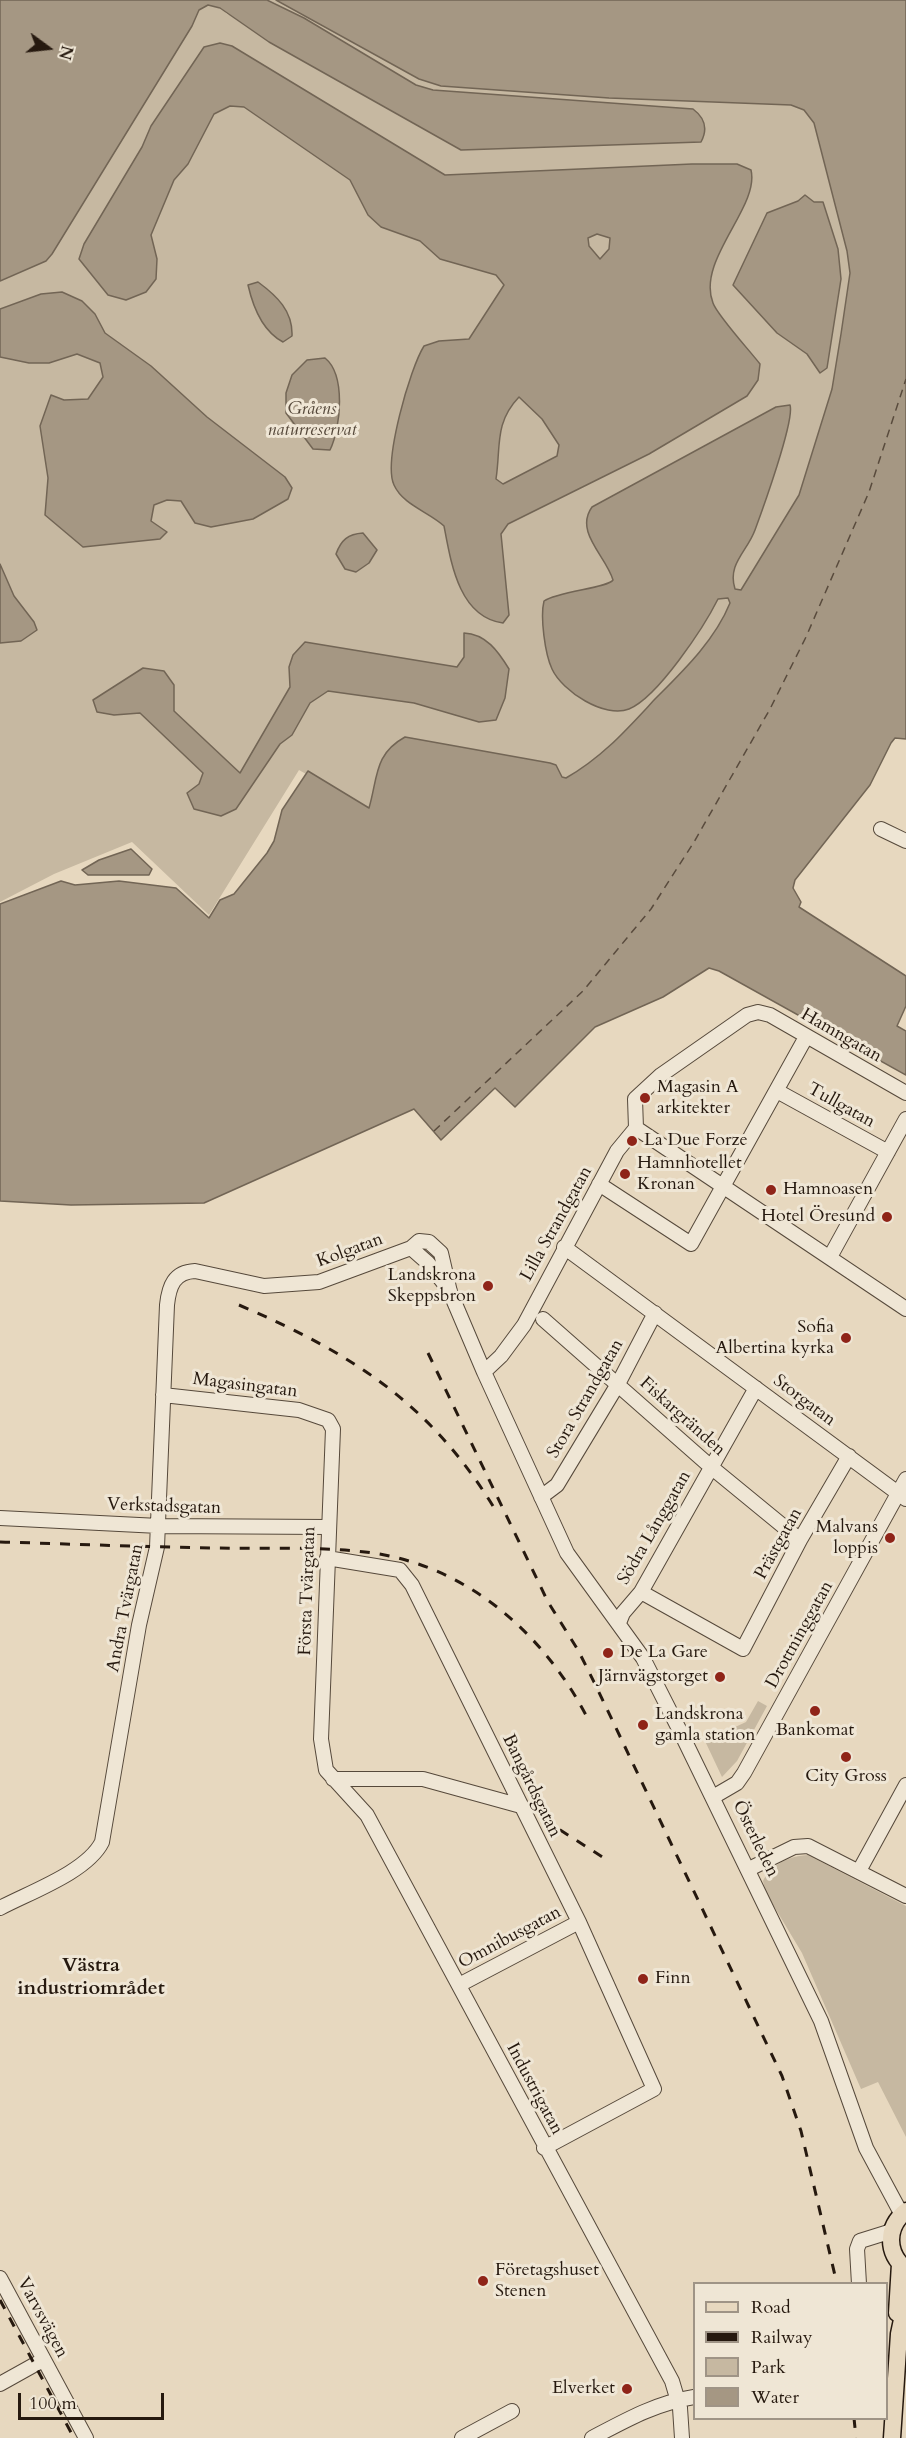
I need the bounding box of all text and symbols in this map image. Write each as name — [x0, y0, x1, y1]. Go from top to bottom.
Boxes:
north arrow — [18, 18, 78, 78]
text: N — [53, 43, 78, 62]
park label: Gråens naturreservat — [268, 399, 356, 442]
street label: Hamngatan — [797, 1004, 885, 1068]
place label: Magasin A arkitekter — [657, 1077, 739, 1120]
street label: Tullgatan — [803, 1079, 879, 1133]
marker: Magasin A arkitekter — [638, 1091, 652, 1105]
place label: La Due Forze — [644, 1130, 748, 1152]
marker: La Due Forze — [625, 1134, 639, 1148]
place label: Hamnhotellet Kronan — [637, 1153, 742, 1196]
street label: Lilla Strandgatan — [516, 1163, 598, 1285]
marker: Hamnhotellet Kronan — [618, 1167, 632, 1181]
place label: Hamnoasen — [783, 1179, 873, 1201]
marker: Hamnoasen — [764, 1183, 778, 1197]
place label: Hotel Öresund — [761, 1206, 875, 1228]
marker: Hotel Öresund — [880, 1210, 894, 1224]
street label: Kolgatan — [314, 1229, 386, 1273]
place label: Landskrona Skeppsbron — [388, 1265, 476, 1308]
marker: Landskrona Skeppsbron — [481, 1279, 495, 1293]
place label: Sofia Albertina kyrka — [716, 1317, 834, 1360]
marker: Sofia Albertina kyrka — [839, 1331, 853, 1345]
street label: Stora Strandgatan — [543, 1336, 629, 1462]
street label: Magasingatan — [191, 1369, 299, 1403]
street label: Storgatan — [769, 1371, 839, 1431]
street label: Fiskargränden — [635, 1373, 729, 1461]
street label: Södra Långgatan — [614, 1467, 696, 1589]
street label: Verkstadsgatan — [107, 1494, 221, 1520]
street label: Prästgatan — [751, 1504, 807, 1584]
place label: Malvans loppis — [816, 1517, 878, 1559]
street label: Första Tvärgatan — [295, 1526, 321, 1656]
marker: Malvans loppis — [883, 1531, 897, 1545]
street label: Andra Tvärgatan — [103, 1542, 149, 1674]
street label: Drottninggatan — [762, 1578, 838, 1692]
place label: De La Gare — [620, 1642, 708, 1664]
marker: De La Gare — [601, 1646, 615, 1660]
place label: Järnvägstorget — [598, 1666, 708, 1688]
marker: Järnvägstorget — [713, 1670, 727, 1684]
place label: Landskrona gamla station — [655, 1704, 755, 1746]
marker: Bankomat — [808, 1704, 822, 1718]
marker: Landskrona gamla station — [636, 1718, 650, 1732]
place label: Bankomat — [776, 1720, 854, 1742]
street label: Bangårdsgatan — [497, 1731, 565, 1841]
marker: City Gross — [839, 1750, 853, 1764]
place label: City Gross — [805, 1766, 887, 1788]
street label: Österleden — [727, 1797, 783, 1881]
street label: Omnibusgatan — [455, 1902, 565, 1974]
district label: Västra industriområdet — [17, 1954, 165, 2001]
place label: Finn — [655, 1968, 691, 1990]
marker: Finn — [636, 1972, 650, 1986]
street label: Industrigatan — [501, 2039, 567, 2139]
place label: Företagshuset Stenen — [495, 2260, 599, 2302]
street label: Varvsvägen — [12, 2274, 72, 2362]
marker: Företagshuset Stenen — [476, 2274, 490, 2288]
legend — [693, 2282, 888, 2420]
text: Road — [751, 2295, 791, 2320]
text: Railway — [751, 2325, 813, 2350]
text: Park — [751, 2355, 786, 2380]
place label: Elverket — [552, 2378, 615, 2400]
scale bar — [21, 2381, 166, 2419]
marker: Elverket — [620, 2382, 634, 2396]
text: Water — [751, 2385, 799, 2410]
text: 100 m — [29, 2391, 77, 2416]

